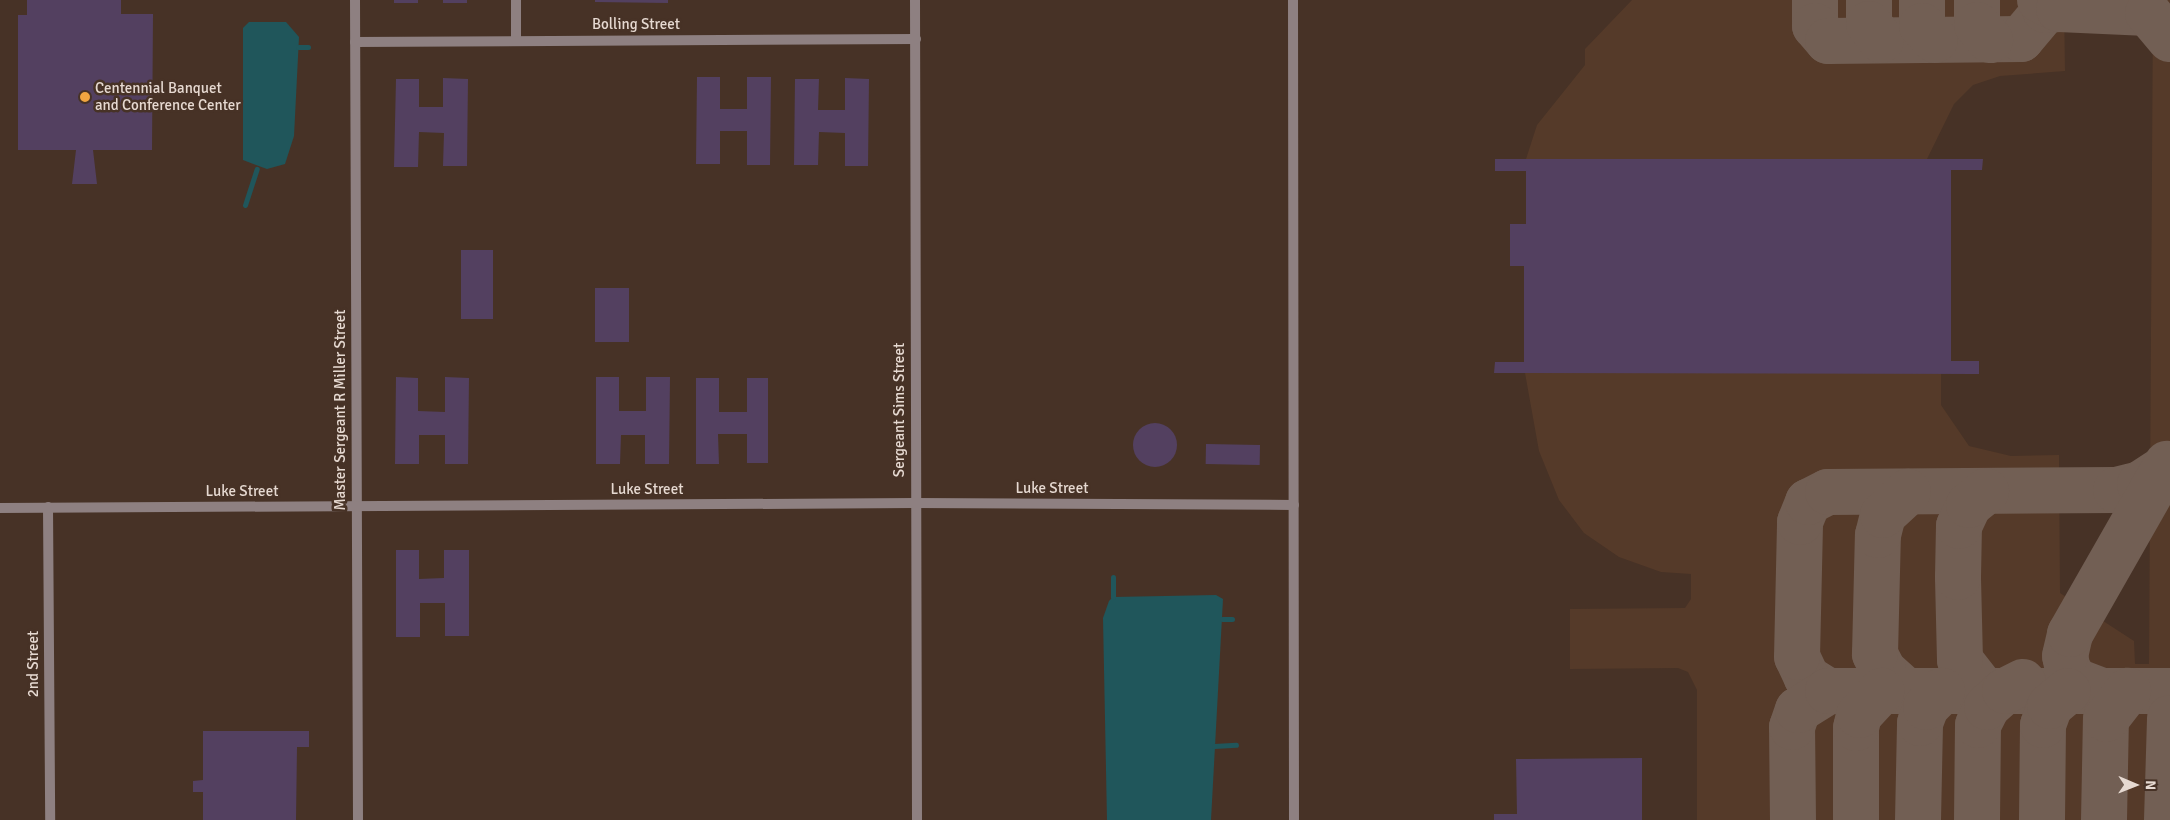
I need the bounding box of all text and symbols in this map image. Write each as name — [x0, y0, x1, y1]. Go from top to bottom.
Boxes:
street label: Bolling Street — [592, 16, 680, 34]
place label: Centennial Banquet and Conference Center — [95, 79, 241, 114]
marker: Centennial Banquet and Conference Center — [79, 91, 91, 103]
street label: Master Sergeant R Miller Street — [332, 309, 350, 511]
street label: Sergeant Sims Street — [891, 343, 909, 477]
street label: Luke Street — [1016, 480, 1088, 498]
street label: Luke Street — [611, 481, 683, 499]
street label: Luke Street — [206, 483, 278, 501]
street label: 2nd Street — [25, 631, 43, 697]
north arrow — [2110, 760, 2160, 810]
text: N — [2142, 780, 2159, 790]

